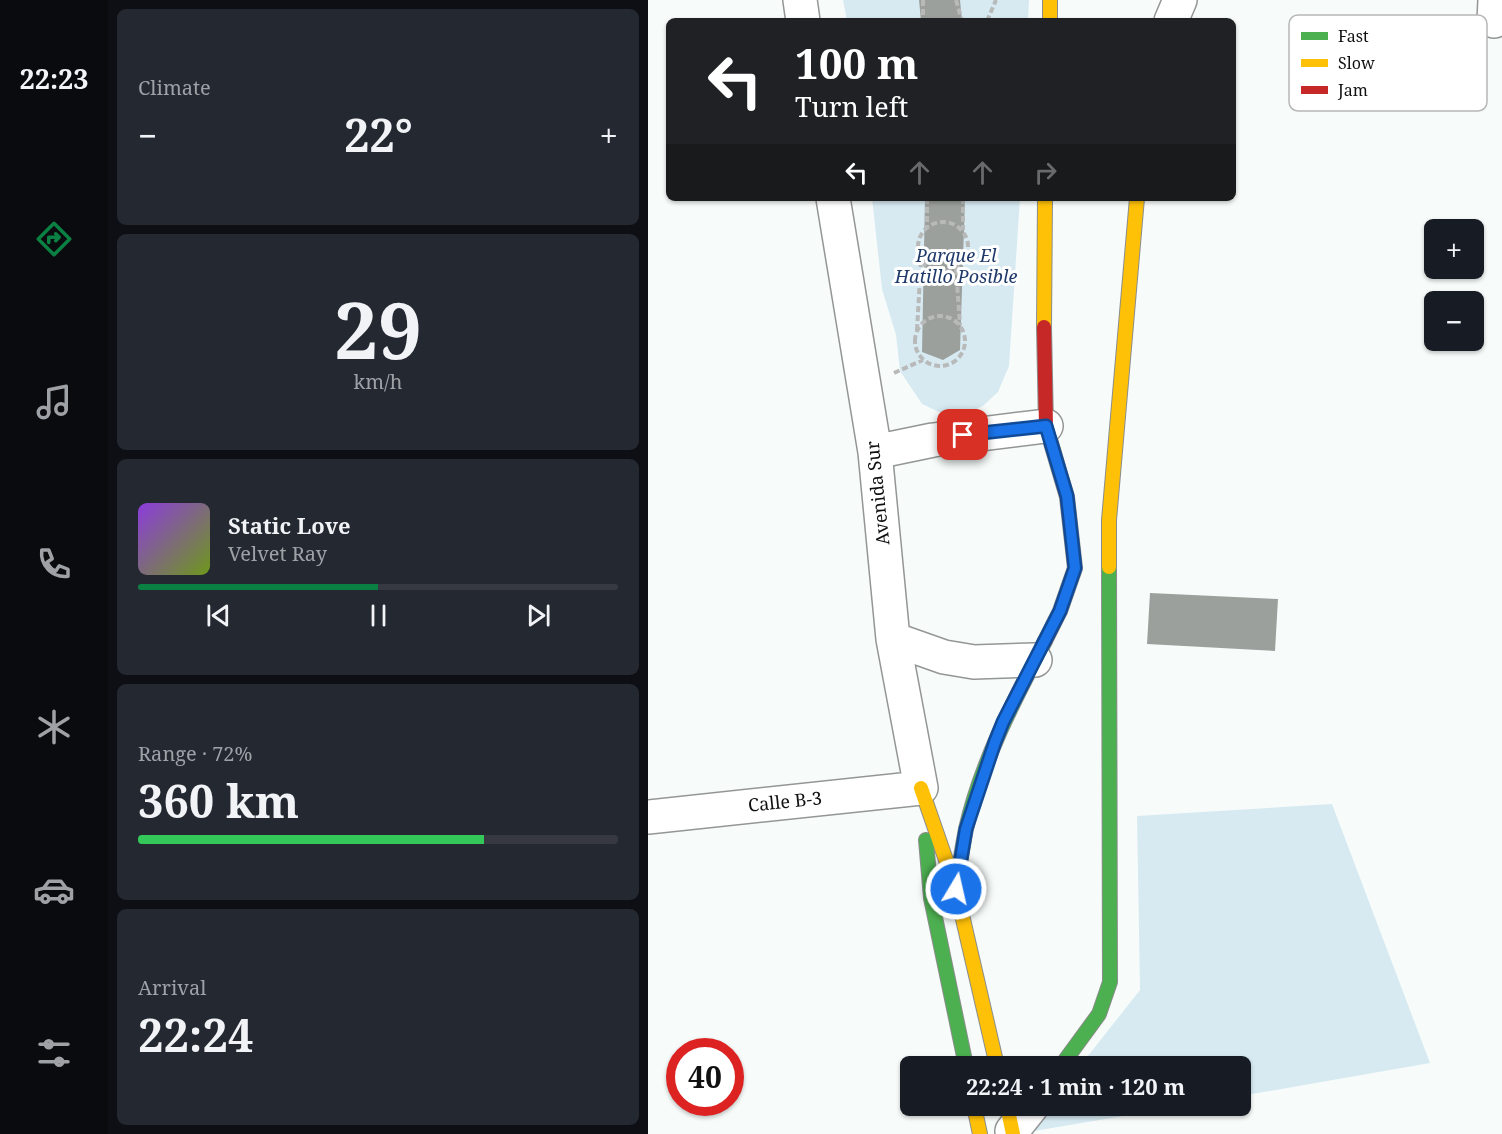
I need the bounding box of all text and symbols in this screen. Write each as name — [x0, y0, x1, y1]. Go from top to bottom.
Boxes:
legend — [1289, 15, 1487, 111]
text: Fast — [1338, 25, 1369, 47]
text: 100 m — [795, 34, 919, 91]
icon: left — [696, 42, 774, 120]
text: Slow — [1338, 52, 1375, 74]
text: 22:23 — [19, 60, 89, 97]
text: Climate — [138, 74, 211, 101]
text: Jam — [1337, 79, 1368, 101]
text: Turn left — [795, 88, 908, 125]
text: 22° — [344, 104, 413, 165]
text: − — [138, 113, 157, 158]
text: + — [600, 113, 618, 158]
icon: left — [840, 156, 873, 189]
icon: ahead — [903, 156, 936, 189]
icon: ahead — [966, 156, 999, 189]
icon: right — [1029, 156, 1062, 189]
icon: directions — [33, 218, 75, 260]
map controls — [1424, 219, 1484, 351]
button: + — [1424, 219, 1484, 279]
park label: Parque El Hatillo Posible — [894, 243, 1017, 288]
text: 29 — [334, 276, 422, 382]
button: − — [1424, 291, 1484, 351]
text: km/h — [353, 368, 403, 395]
icon: music — [33, 381, 75, 423]
pin — [937, 409, 988, 460]
icon: arrive — [946, 418, 979, 451]
street label: Avenida Sur — [860, 439, 894, 546]
text: Static Love — [228, 510, 351, 540]
text: Velvet Ray — [228, 540, 327, 567]
icon: phone — [33, 543, 75, 585]
icon: previous — [202, 599, 235, 632]
icon: pause — [362, 599, 395, 632]
icon: next — [522, 599, 555, 632]
icon: climate — [33, 706, 75, 748]
text: Range · 72% — [138, 740, 252, 767]
text: 360 km — [138, 770, 299, 831]
street label: Calle B-3 — [747, 785, 823, 817]
position arrow — [924, 857, 988, 921]
icon: car — [33, 869, 75, 911]
text: Arrival — [138, 974, 206, 1001]
text: 22:24 — [138, 1004, 253, 1065]
icon: filters — [33, 1032, 75, 1074]
speed limit sign: 40 — [666, 1038, 744, 1116]
text: 22:24 · 1 min · 120 m — [966, 1071, 1185, 1101]

